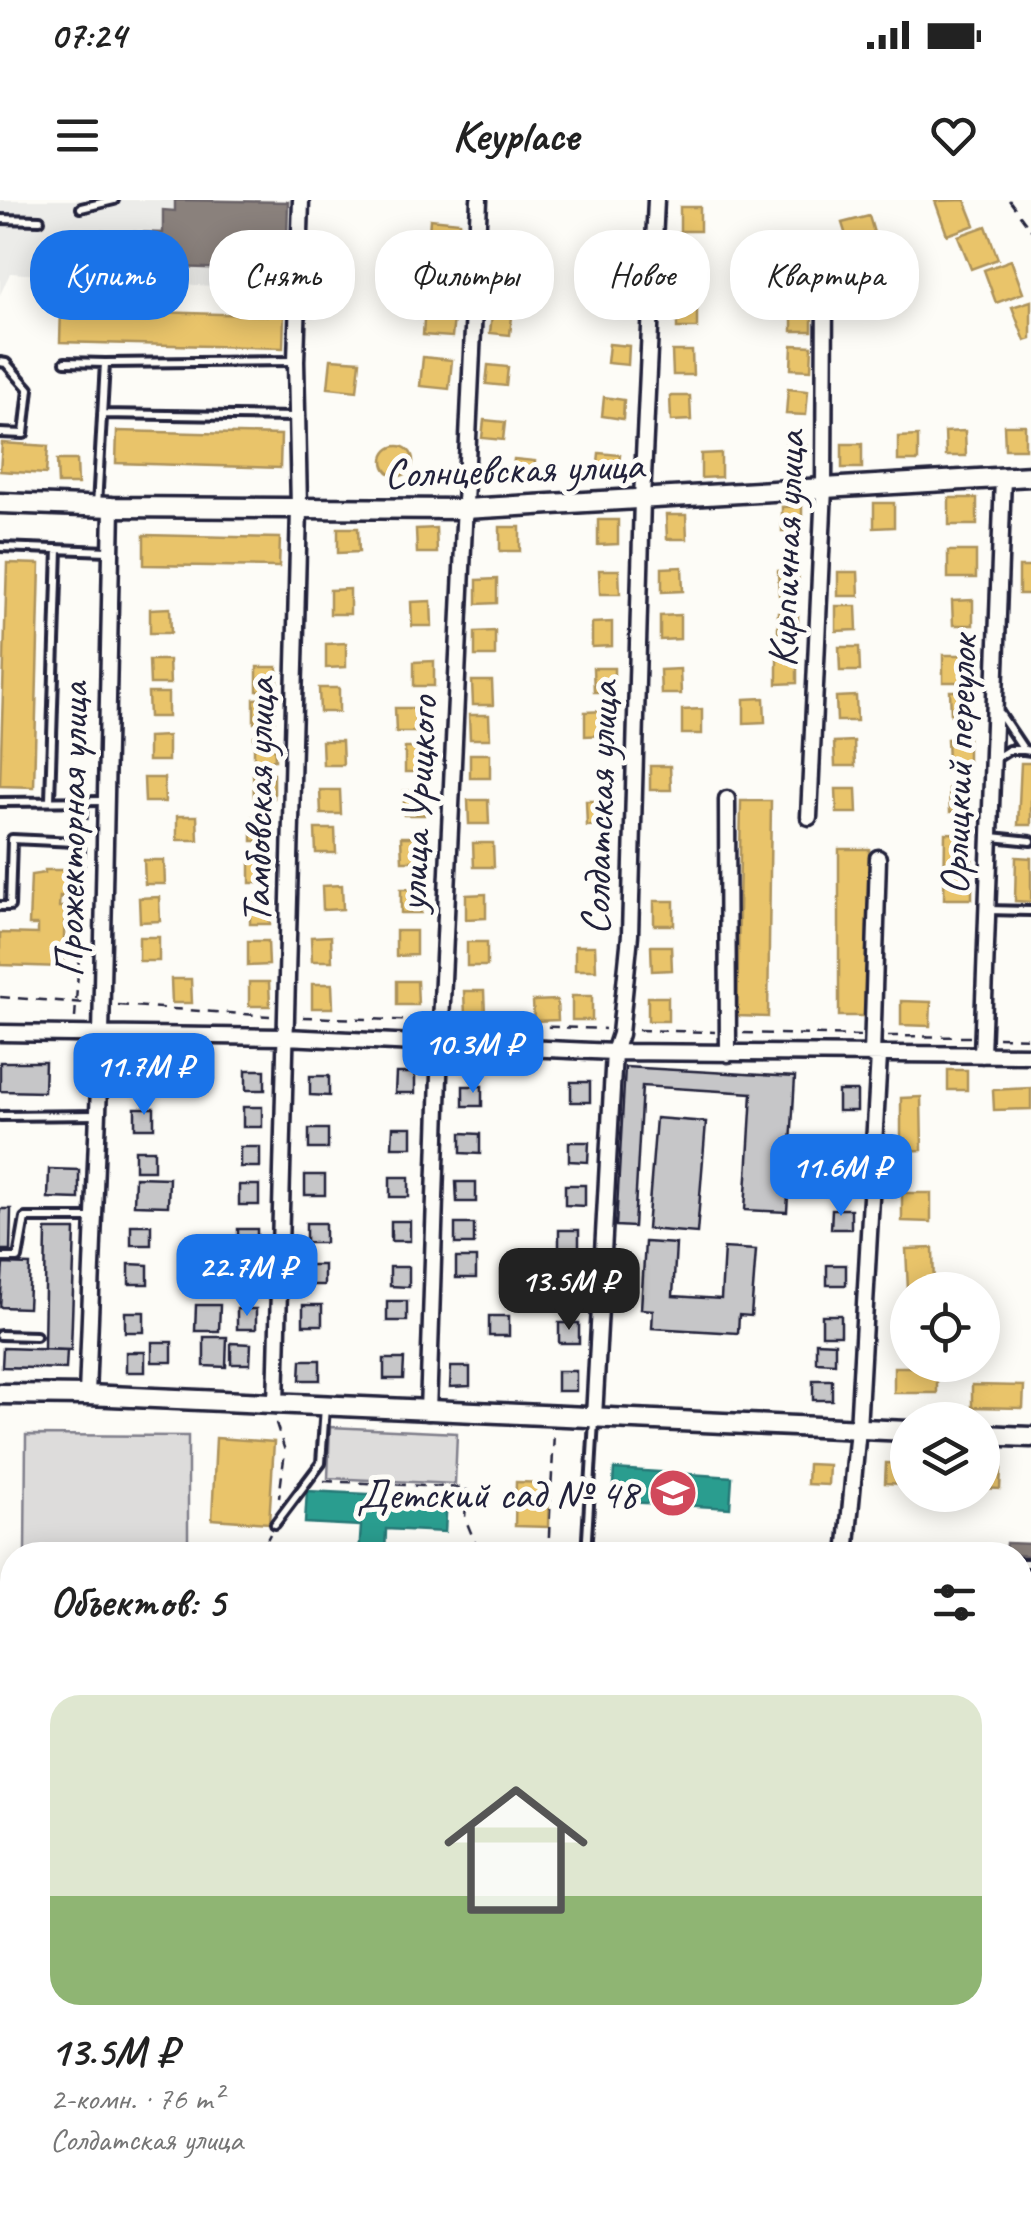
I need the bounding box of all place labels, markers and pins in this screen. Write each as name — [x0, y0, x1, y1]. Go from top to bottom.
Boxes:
pin: 10.3M ₽ — [381, 1011, 565, 1096]
pin: 11.7M ₽ — [52, 1033, 236, 1118]
pin: 11.6M ₽ — [749, 1134, 933, 1219]
pin: 22.7M ₽ — [155, 1234, 339, 1319]
pin: 13.5M ₽ — [477, 1248, 661, 1333]
school or university icon: Детский сад № 48 — [647, 1467, 699, 1519]
place label: Детский сад № 48 — [357, 1468, 642, 1521]

